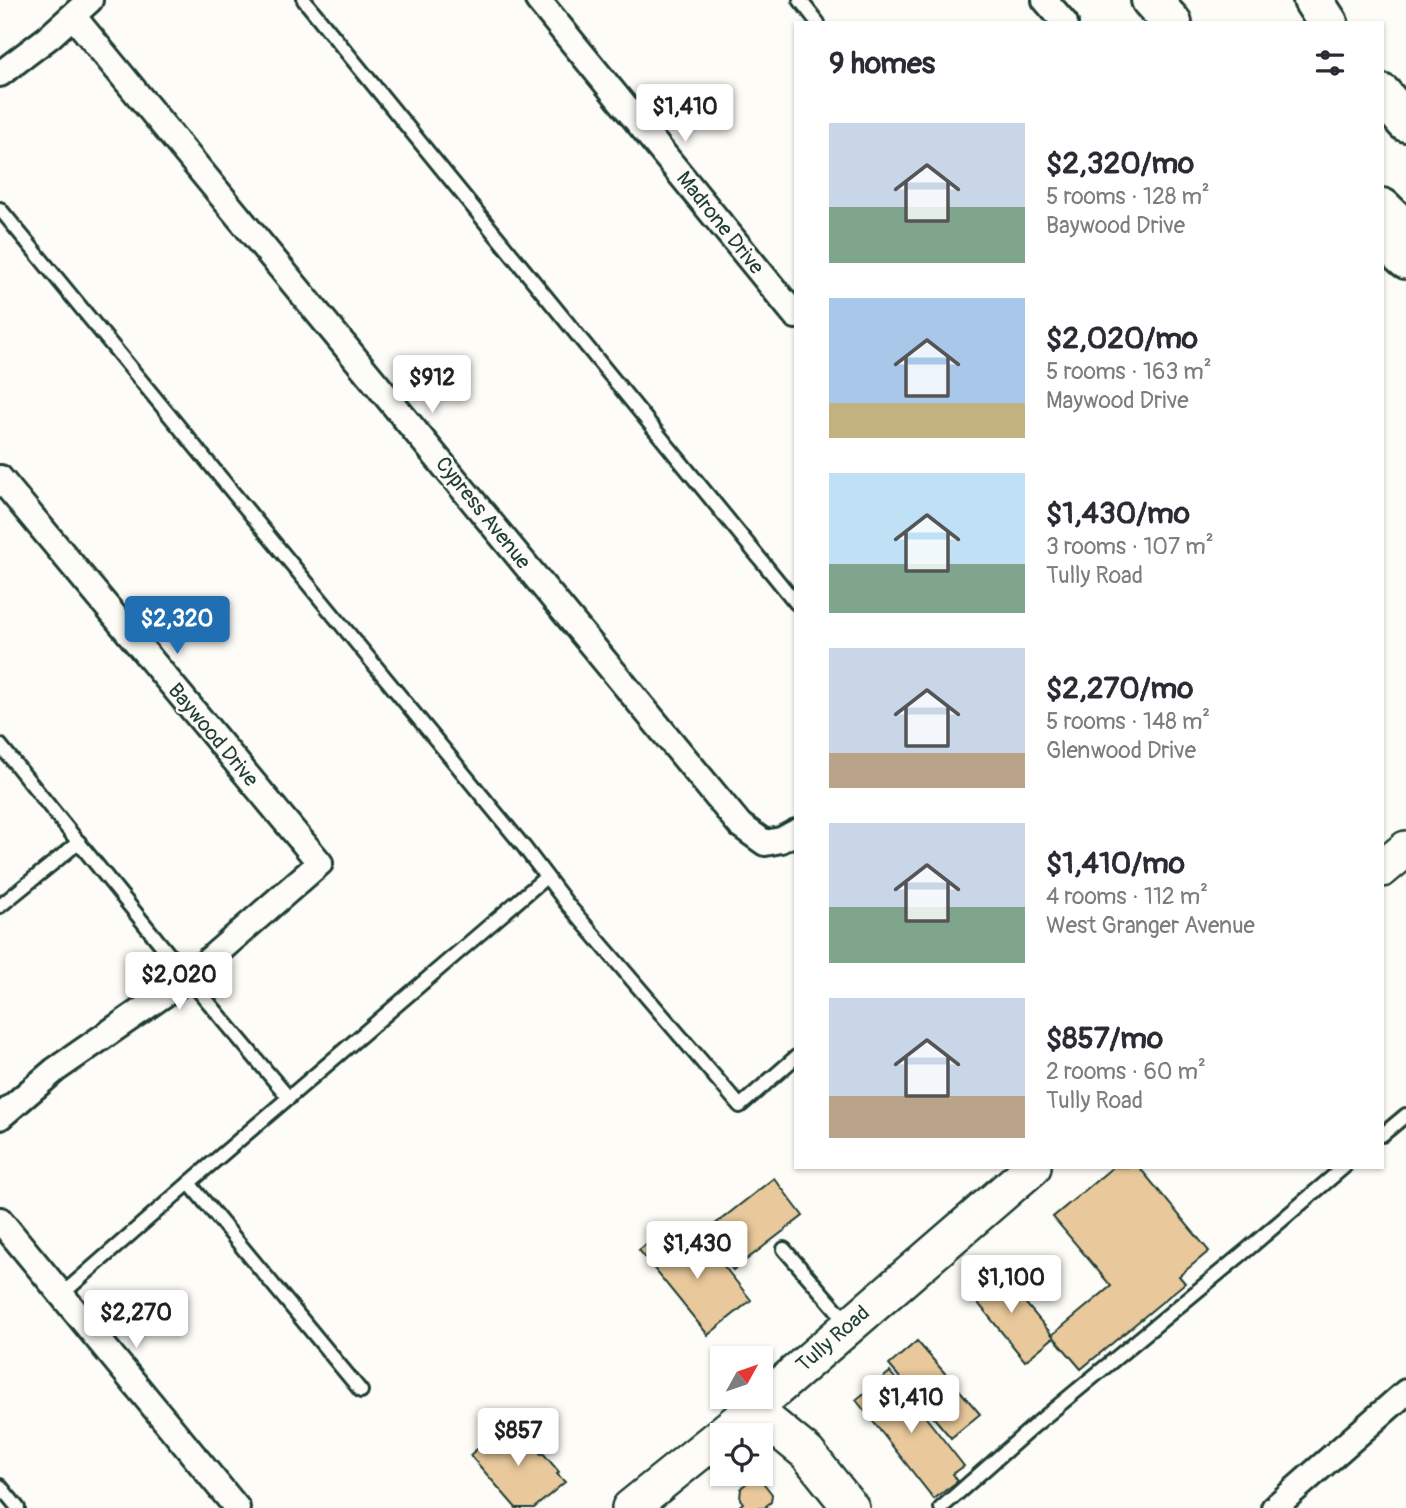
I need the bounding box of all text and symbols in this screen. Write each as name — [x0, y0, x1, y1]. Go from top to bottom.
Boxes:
icon: filters — [1311, 44, 1349, 82]
text: 9 homes — [829, 45, 935, 82]
pin: $1,410 — [628, 85, 742, 144]
text: $1,410 — [652, 92, 718, 121]
text: $2,320/mo — [1046, 145, 1194, 182]
icon: home — [885, 151, 969, 235]
street label: Madrone Drive — [670, 166, 770, 281]
text: 5 rooms · 128 m² — [1046, 182, 1210, 211]
text: Baywood Drive — [1046, 211, 1185, 240]
text: $2,020/mo — [1046, 320, 1198, 357]
icon: home — [885, 326, 969, 410]
pin: $912 — [391, 356, 473, 415]
text: 5 rooms · 163 m² — [1046, 357, 1212, 386]
text: $912 — [409, 363, 455, 392]
text: Maywood Drive — [1046, 386, 1189, 415]
street label: Cypress Avenue — [429, 451, 537, 575]
text: $1,430/mo — [1046, 495, 1190, 532]
icon: home — [885, 501, 969, 585]
text: 3 rooms · 107 m² — [1046, 532, 1214, 561]
text: Tully Road — [1046, 561, 1143, 590]
pin: $2,320 — [120, 596, 234, 656]
text: $2,320 — [141, 604, 213, 633]
text: $2,270/mo — [1046, 670, 1193, 707]
icon: home — [885, 676, 969, 760]
street label: Baywood Drive — [162, 678, 265, 793]
text: 5 rooms · 148 m² — [1046, 707, 1210, 736]
text: Glenwood Drive — [1046, 736, 1196, 765]
text: $1,410/mo — [1046, 845, 1185, 882]
icon: home — [885, 851, 969, 935]
text: 4 rooms · 112 m² — [1046, 882, 1208, 911]
text: West Granger Avenue — [1046, 911, 1255, 940]
pin: $2,020 — [122, 953, 236, 1012]
text: $2,020 — [141, 960, 217, 989]
text: $857/mo — [1046, 1020, 1163, 1057]
icon: home — [885, 1026, 969, 1110]
text: 2 rooms · 60 m² — [1046, 1057, 1206, 1086]
text: Tully Road — [1046, 1086, 1143, 1115]
pin: $1,430 — [640, 1222, 754, 1281]
text: $1,430 — [662, 1229, 732, 1258]
pin: $1,100 — [954, 1256, 1068, 1315]
text: $1,100 — [977, 1263, 1045, 1292]
pin: $2,270 — [79, 1290, 193, 1350]
text: $2,270 — [100, 1298, 172, 1327]
street label: Tully Road — [791, 1300, 875, 1378]
north arrow — [710, 1346, 774, 1409]
map controls — [710, 1346, 773, 1486]
pin: $1,410 — [854, 1376, 968, 1435]
text: $1,410 — [878, 1383, 944, 1412]
pin: $857 — [477, 1408, 559, 1468]
text: $857 — [494, 1416, 542, 1445]
button: locate — [710, 1423, 773, 1486]

